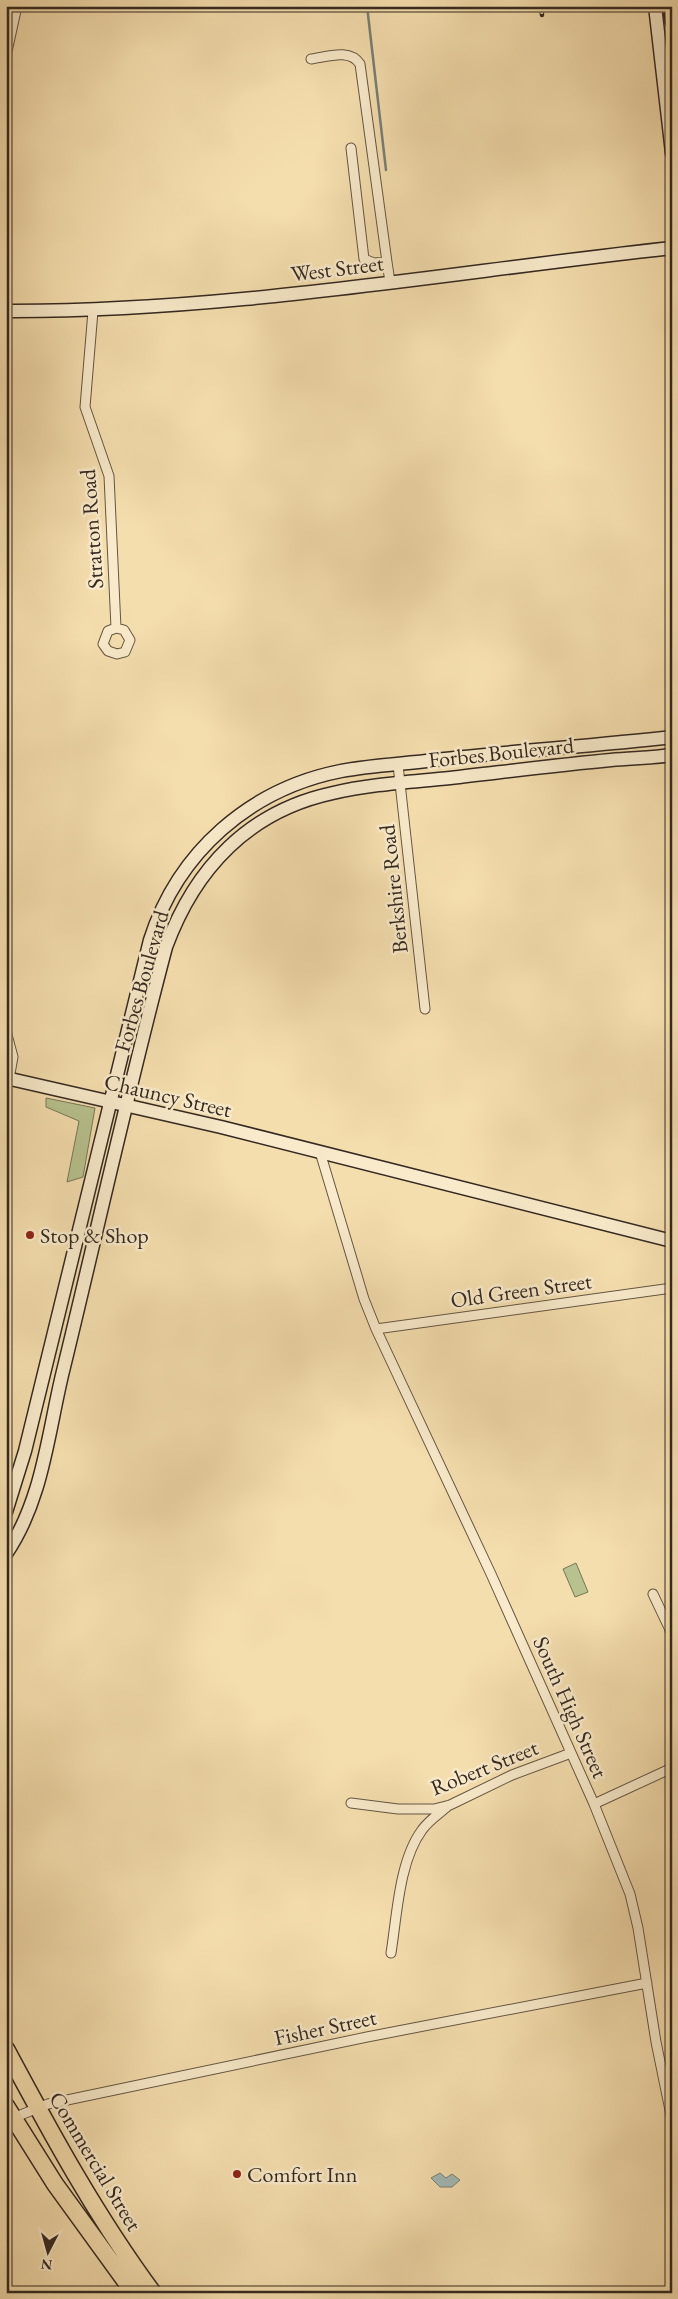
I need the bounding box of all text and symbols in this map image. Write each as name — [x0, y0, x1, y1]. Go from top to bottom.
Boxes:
street label: West Street — [289, 248, 385, 289]
street label: Stratton Road — [73, 467, 110, 590]
street label: Forbes Boulevard — [427, 730, 576, 775]
street label: Berkshire Road — [372, 822, 415, 955]
street label: Forbes Boulevard — [107, 906, 176, 1055]
street label: Chauncy Street — [101, 1067, 234, 1124]
place label: Stop & Shop — [40, 1221, 149, 1250]
marker: Stop & Shop — [24, 1229, 36, 1241]
street label: Old Green Street — [449, 1266, 594, 1315]
street label: South High Street — [526, 1632, 615, 1783]
street label: Robert Street — [426, 1733, 542, 1802]
street label: Fisher Street — [271, 2003, 379, 2052]
street label: Commercial Street — [43, 2086, 149, 2236]
place label: Comfort Inn — [247, 2160, 358, 2189]
marker: Comfort Inn — [231, 2168, 243, 2180]
north arrow — [22, 2226, 72, 2276]
text: N — [39, 2255, 53, 2274]

